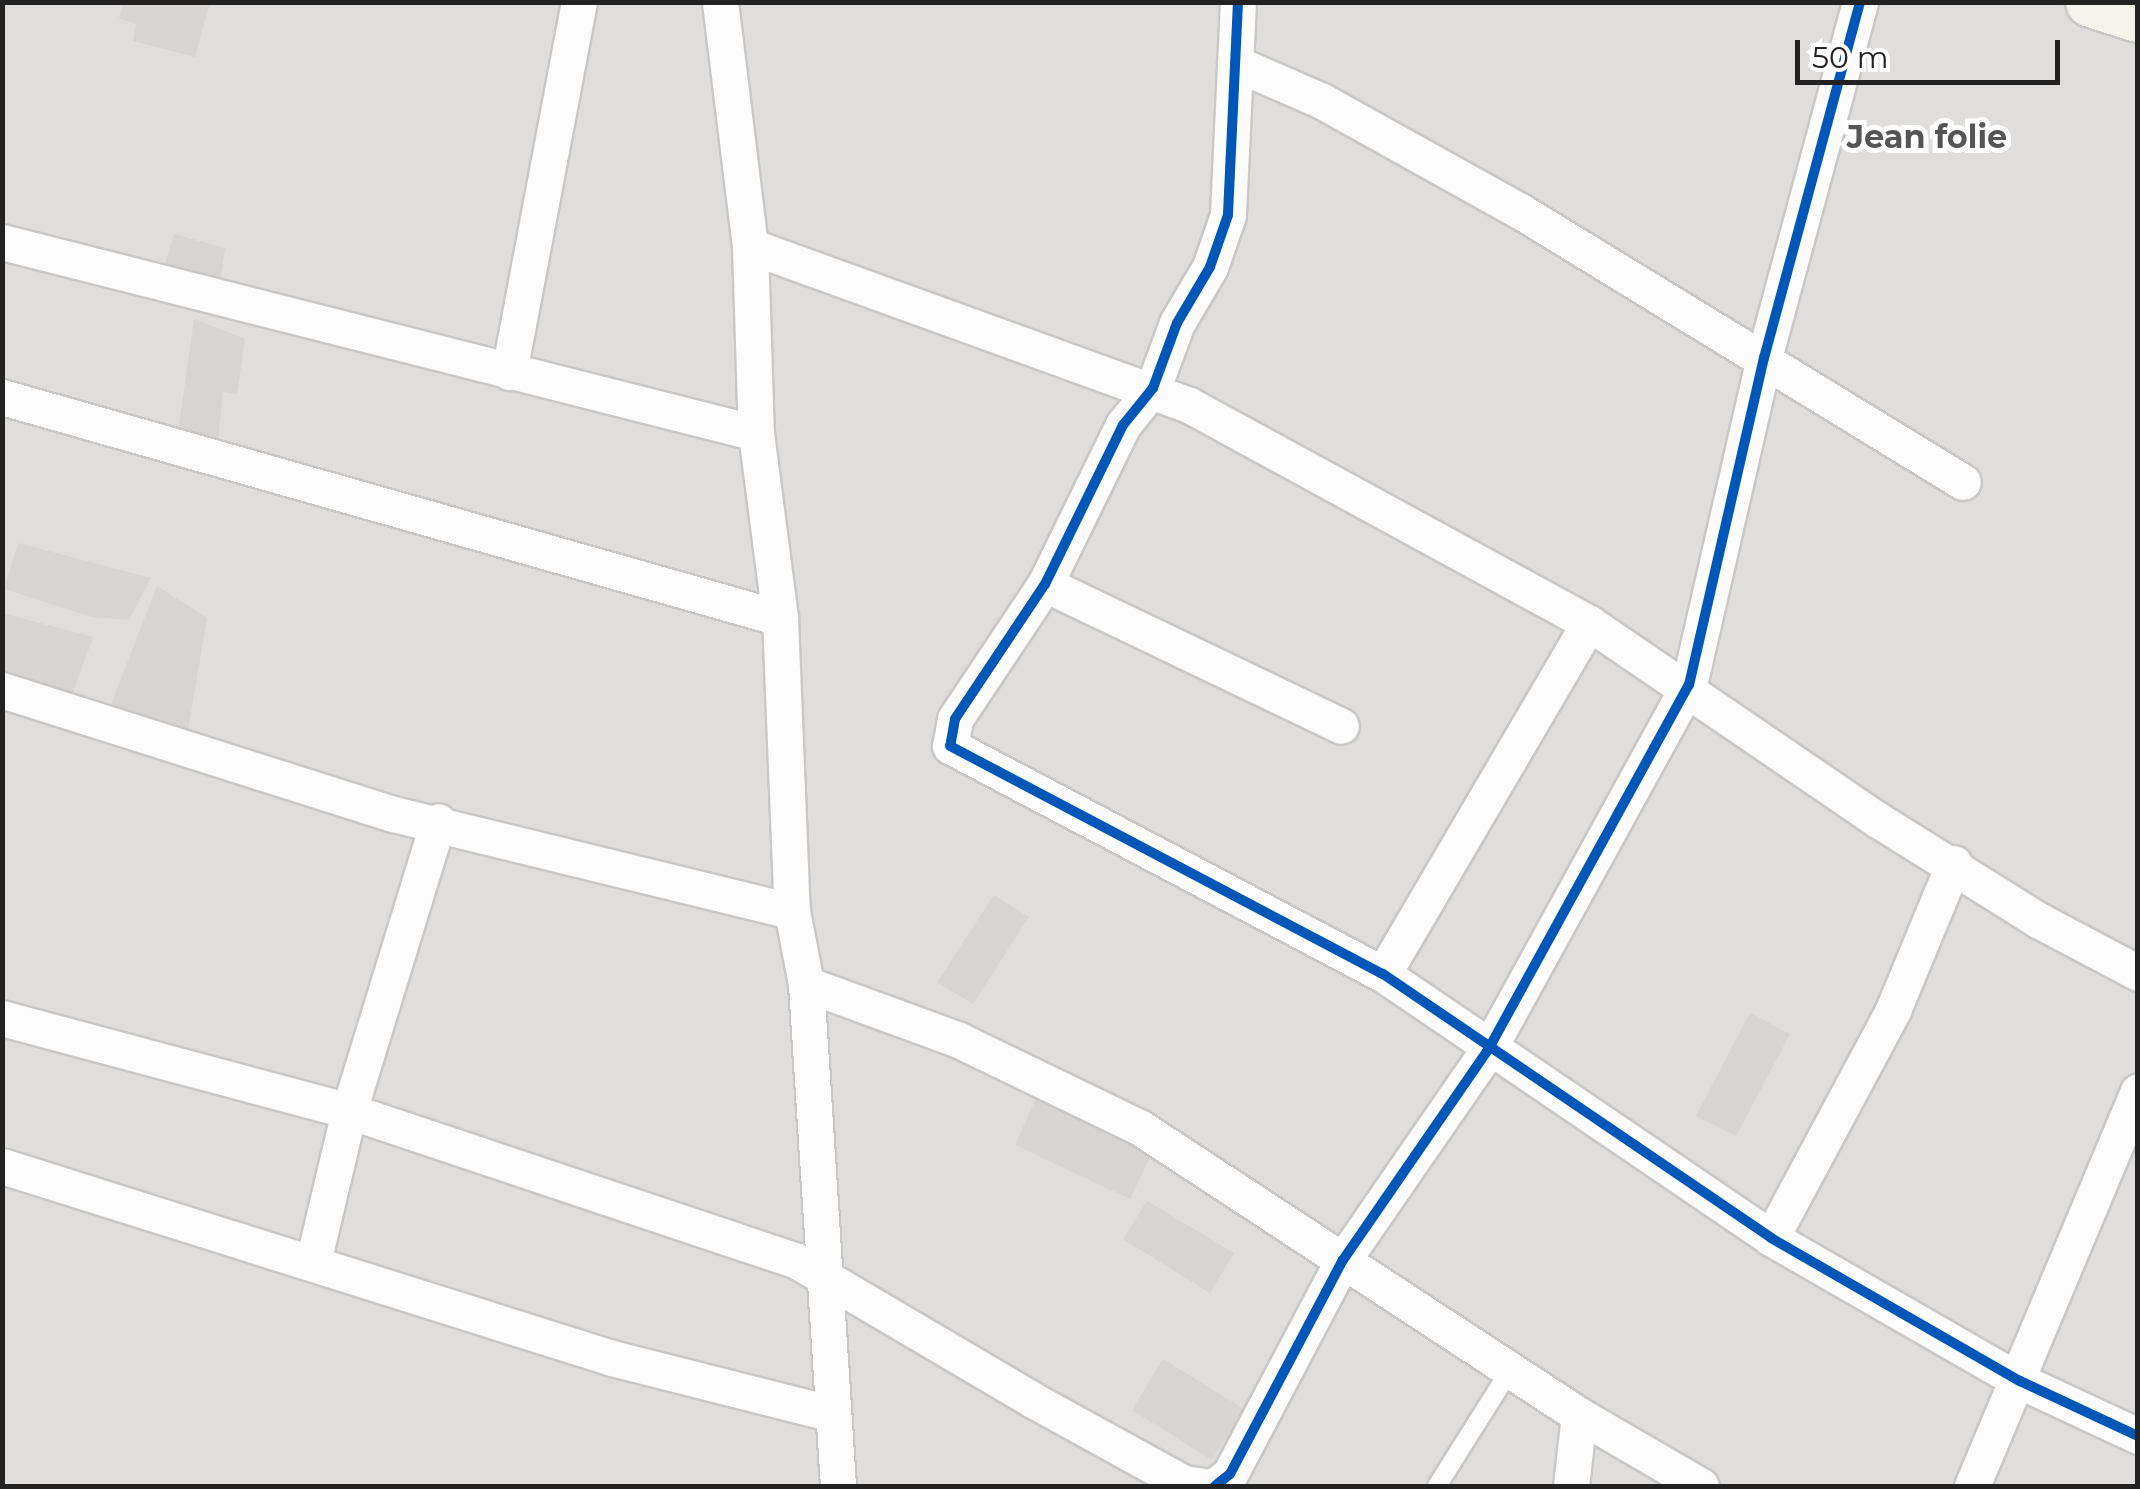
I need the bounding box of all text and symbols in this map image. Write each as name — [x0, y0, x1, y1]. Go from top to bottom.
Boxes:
scale bar — [1800, 20, 2065, 82]
text: 50 m — [1812, 39, 1889, 76]
district label: Jean folie — [1847, 118, 2007, 156]

